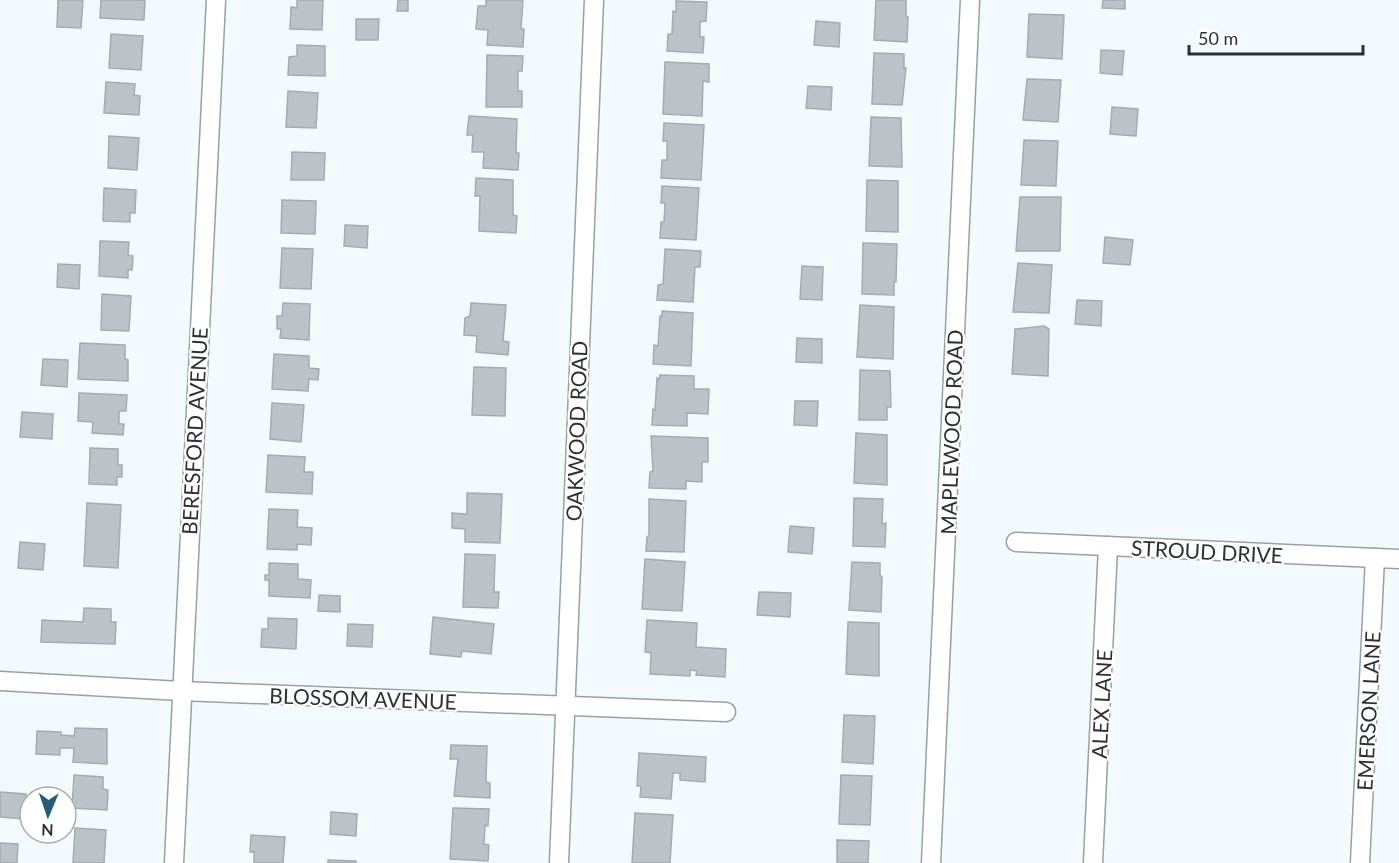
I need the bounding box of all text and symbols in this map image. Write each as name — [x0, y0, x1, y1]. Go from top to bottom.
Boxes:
scale bar — [1189, 18, 1363, 56]
text: 50 m — [1198, 27, 1238, 49]
street label: BERESFORD AVENUE — [176, 327, 212, 535]
street label: MAPLEWOOD ROAD — [935, 329, 967, 535]
street label: OAKWOOD ROAD — [560, 340, 592, 522]
street label: STROUD DRIVE — [1131, 535, 1283, 567]
street label: EMERSON LANE — [1351, 631, 1385, 791]
street label: ALEX LANE — [1086, 649, 1116, 759]
street label: BLOSSOM AVENUE — [269, 682, 457, 714]
north arrow — [18, 785, 78, 845]
text: N — [41, 821, 54, 840]

